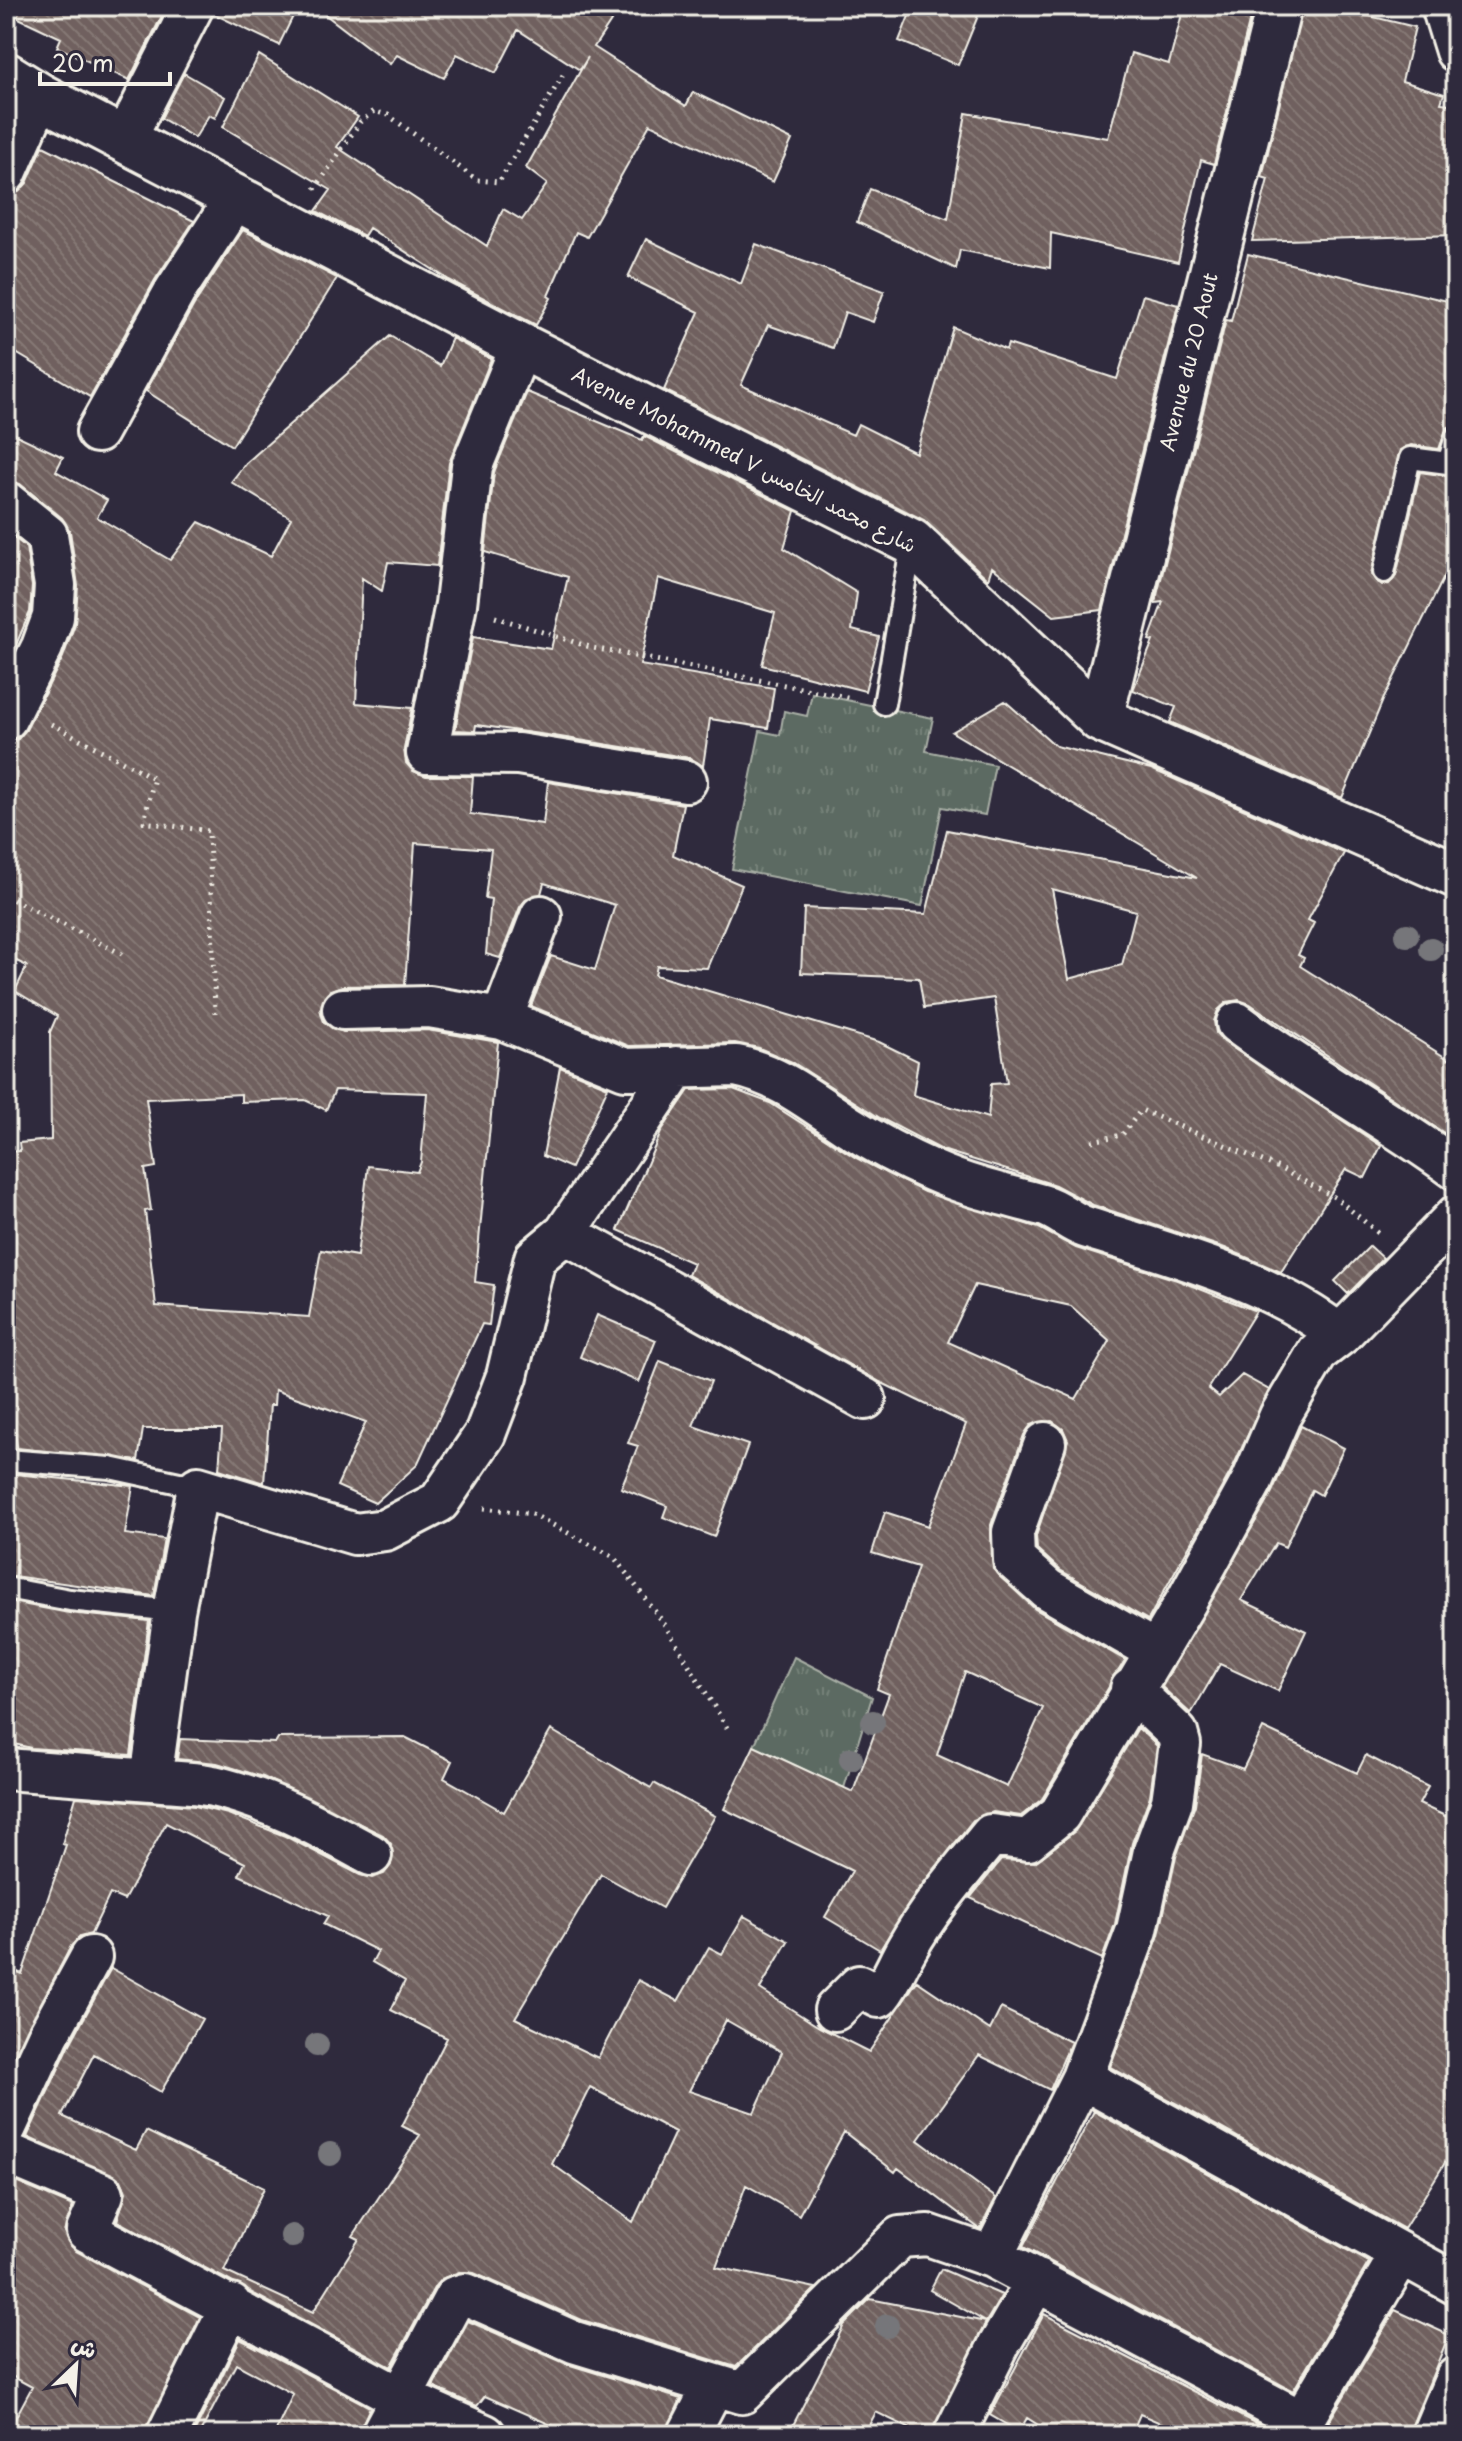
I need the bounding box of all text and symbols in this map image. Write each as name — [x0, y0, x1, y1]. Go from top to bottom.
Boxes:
scale bar — [40, 36, 170, 86]
text: 20 m — [52, 44, 114, 80]
street label: Avenue du 20 Aout — [1151, 269, 1225, 454]
street label: Avenue Mohammed V شارع محمد الخامس — [567, 359, 922, 559]
north arrow — [36, 2325, 116, 2405]
text: ش — [67, 2325, 103, 2366]

